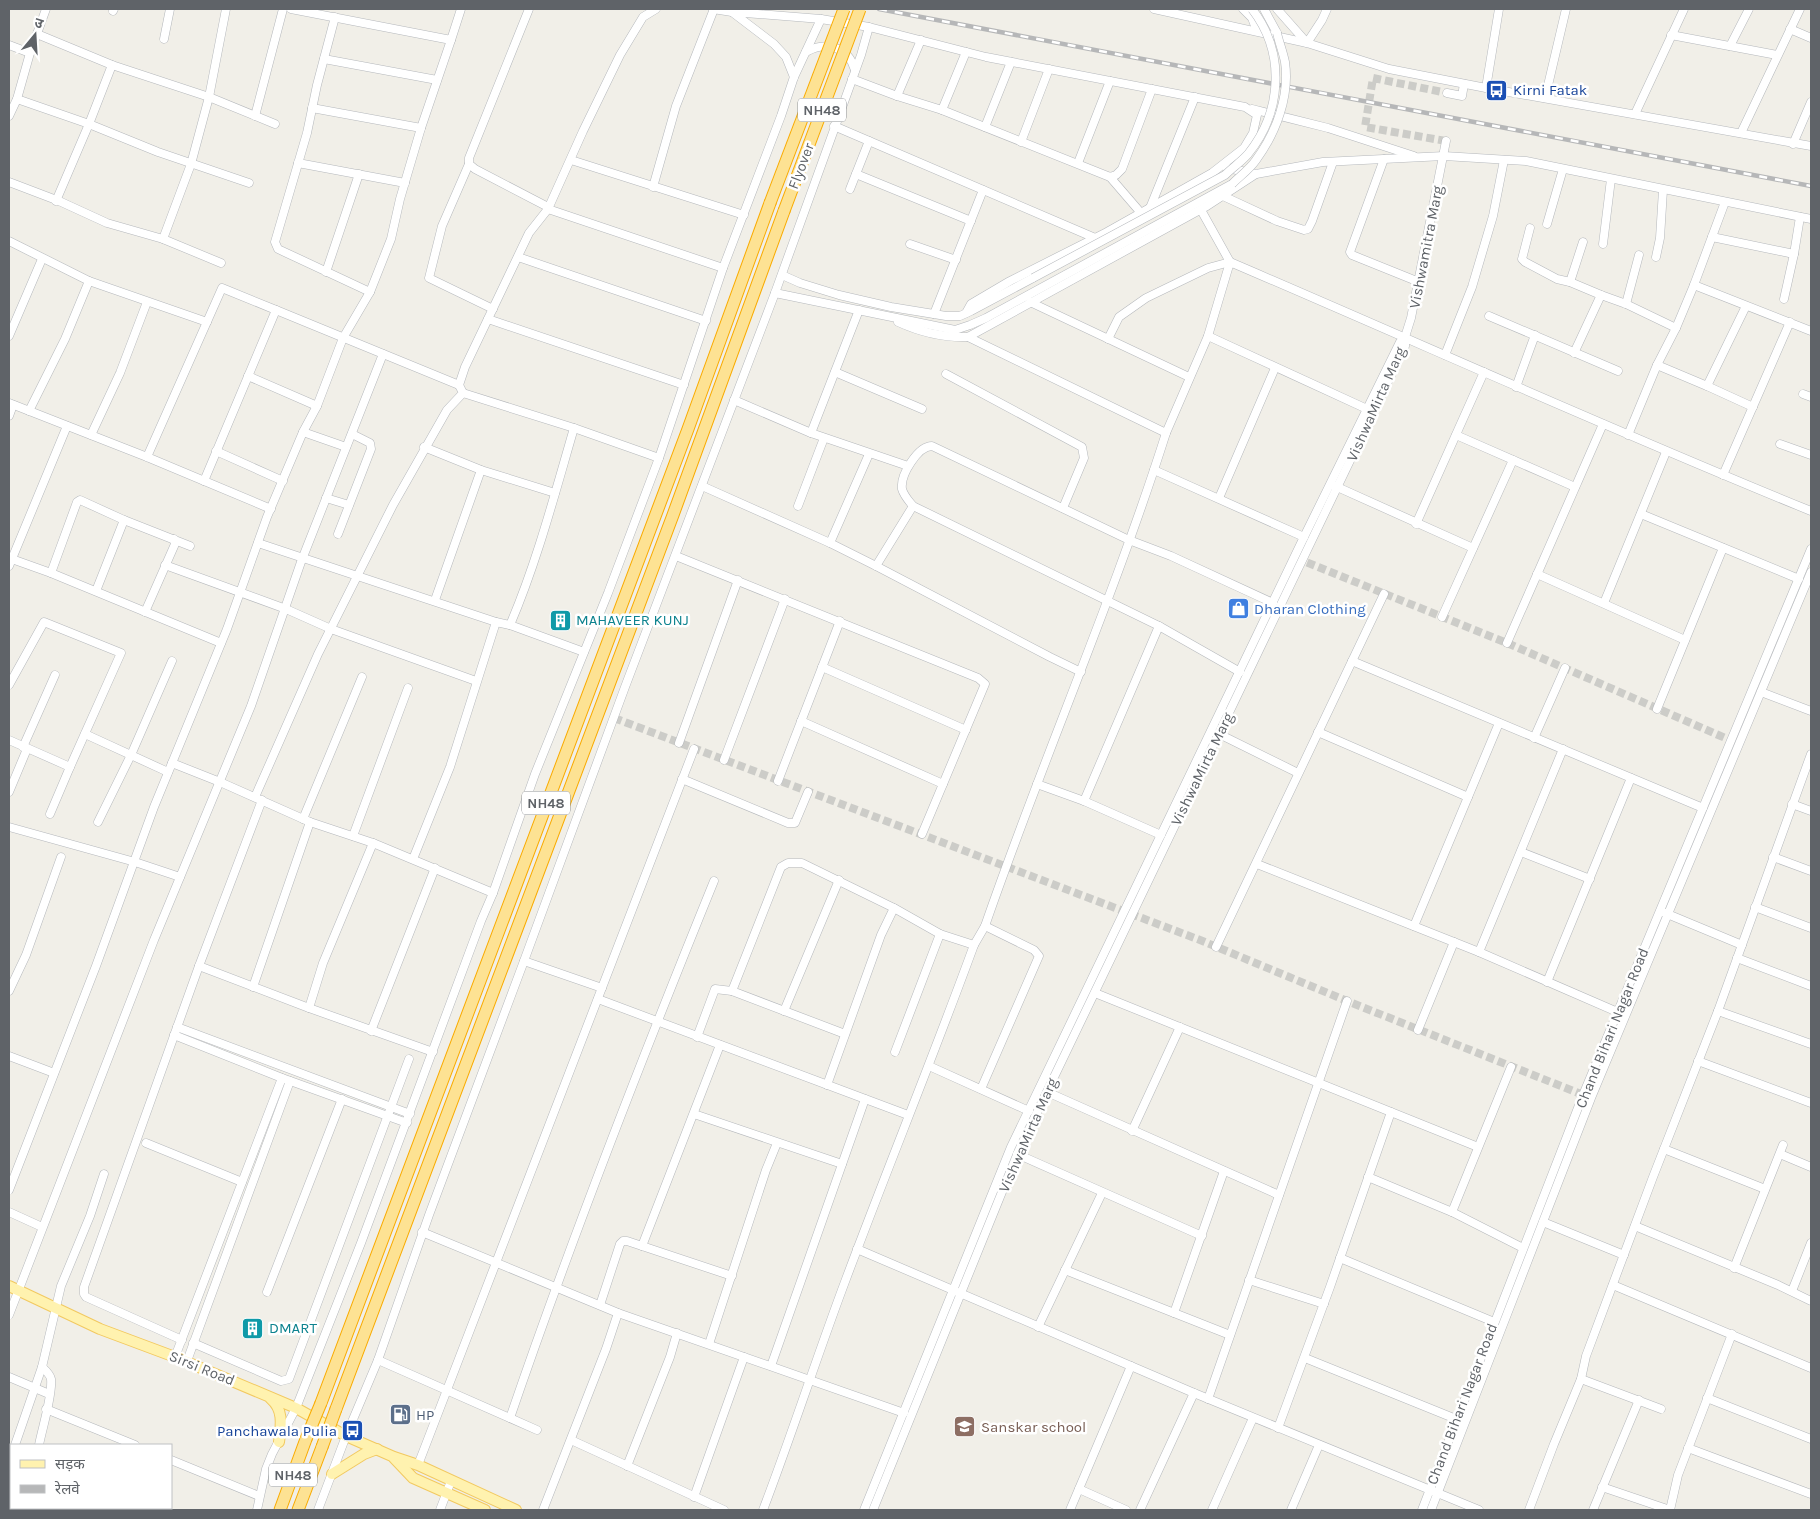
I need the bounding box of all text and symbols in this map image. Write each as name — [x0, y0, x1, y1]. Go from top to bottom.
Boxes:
north arrow — [10, 10, 60, 60]
text: उ — [32, 14, 46, 33]
bus stop icon: Kirni Fatak — [1485, 78, 1509, 102]
place label: Kirni Fatak — [1513, 81, 1587, 99]
road number: NH48 — [798, 98, 846, 122]
street label: Flyover — [784, 140, 818, 192]
street label: Vishwamitra Marg — [1405, 183, 1447, 310]
street label: VishwaMirta Marg — [1343, 343, 1410, 464]
shop icon: Dharan Clothing — [1226, 597, 1250, 621]
place label: Dharan Clothing — [1254, 600, 1366, 618]
building icon: MAHAVEER KUNJ — [548, 608, 572, 632]
place label: MAHAVEER KUNJ — [576, 611, 689, 629]
street label: VishwaMirta Marg — [1167, 709, 1237, 829]
road number: NH48 — [522, 791, 570, 814]
street label: Chand Bihari Nagar Road — [1572, 945, 1652, 1111]
street label: VishwaMirta Marg — [995, 1074, 1062, 1195]
building icon: DMART — [241, 1316, 265, 1340]
place label: DMART — [269, 1319, 317, 1337]
street label: Chand Bihari Nagar Road — [1423, 1321, 1501, 1487]
street label: Sirsi Road — [166, 1347, 238, 1389]
fuel station icon: HP — [388, 1403, 412, 1427]
place label: HP — [416, 1406, 434, 1424]
school or university icon: Sanskar school — [953, 1415, 977, 1439]
place label: Sanskar school — [981, 1418, 1086, 1436]
bus stop icon: Panchawala Pulia — [341, 1419, 365, 1443]
place label: Panchawala Pulia — [217, 1422, 337, 1440]
legend — [10, 1444, 172, 1509]
text: सड़क — [55, 1455, 85, 1473]
road number: NH48 — [269, 1464, 317, 1486]
text: रेलवे — [54, 1480, 80, 1498]

